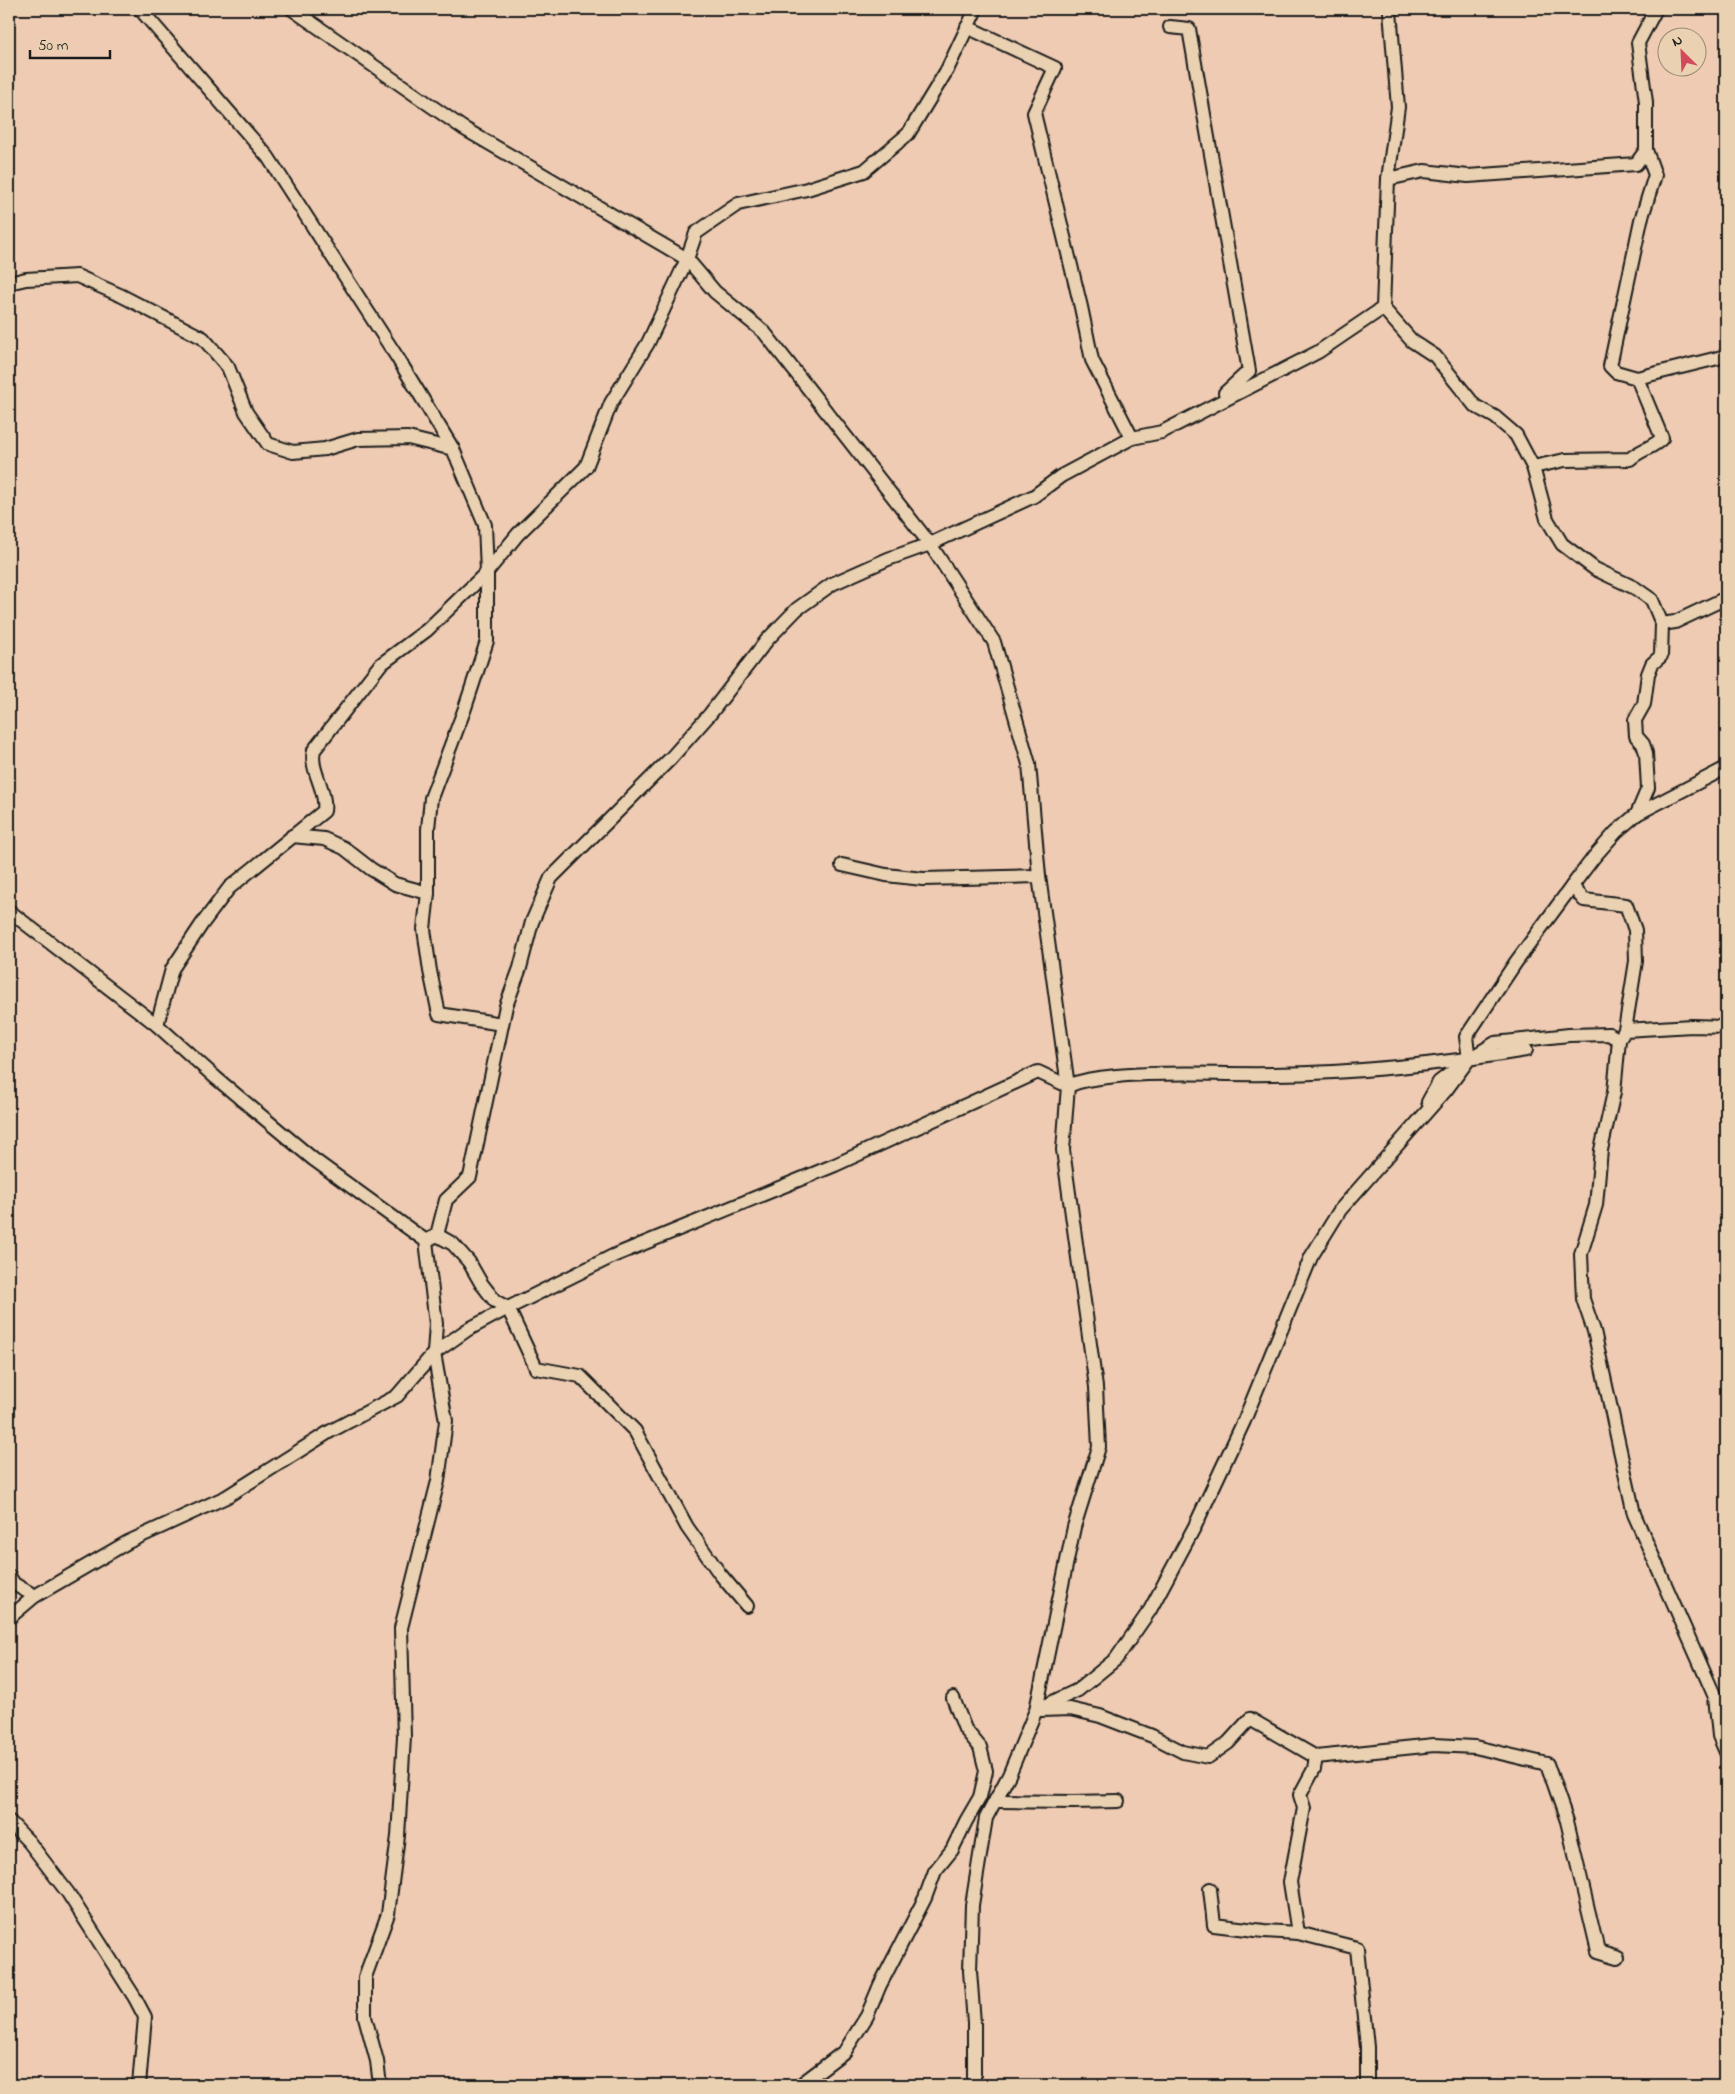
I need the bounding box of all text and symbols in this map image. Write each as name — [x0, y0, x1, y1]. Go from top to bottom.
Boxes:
scale bar — [30, 28, 110, 60]
north arrow — [1658, 28, 1708, 78]
text: N — [1669, 30, 1686, 53]
text: 50 m — [38, 35, 69, 57]

